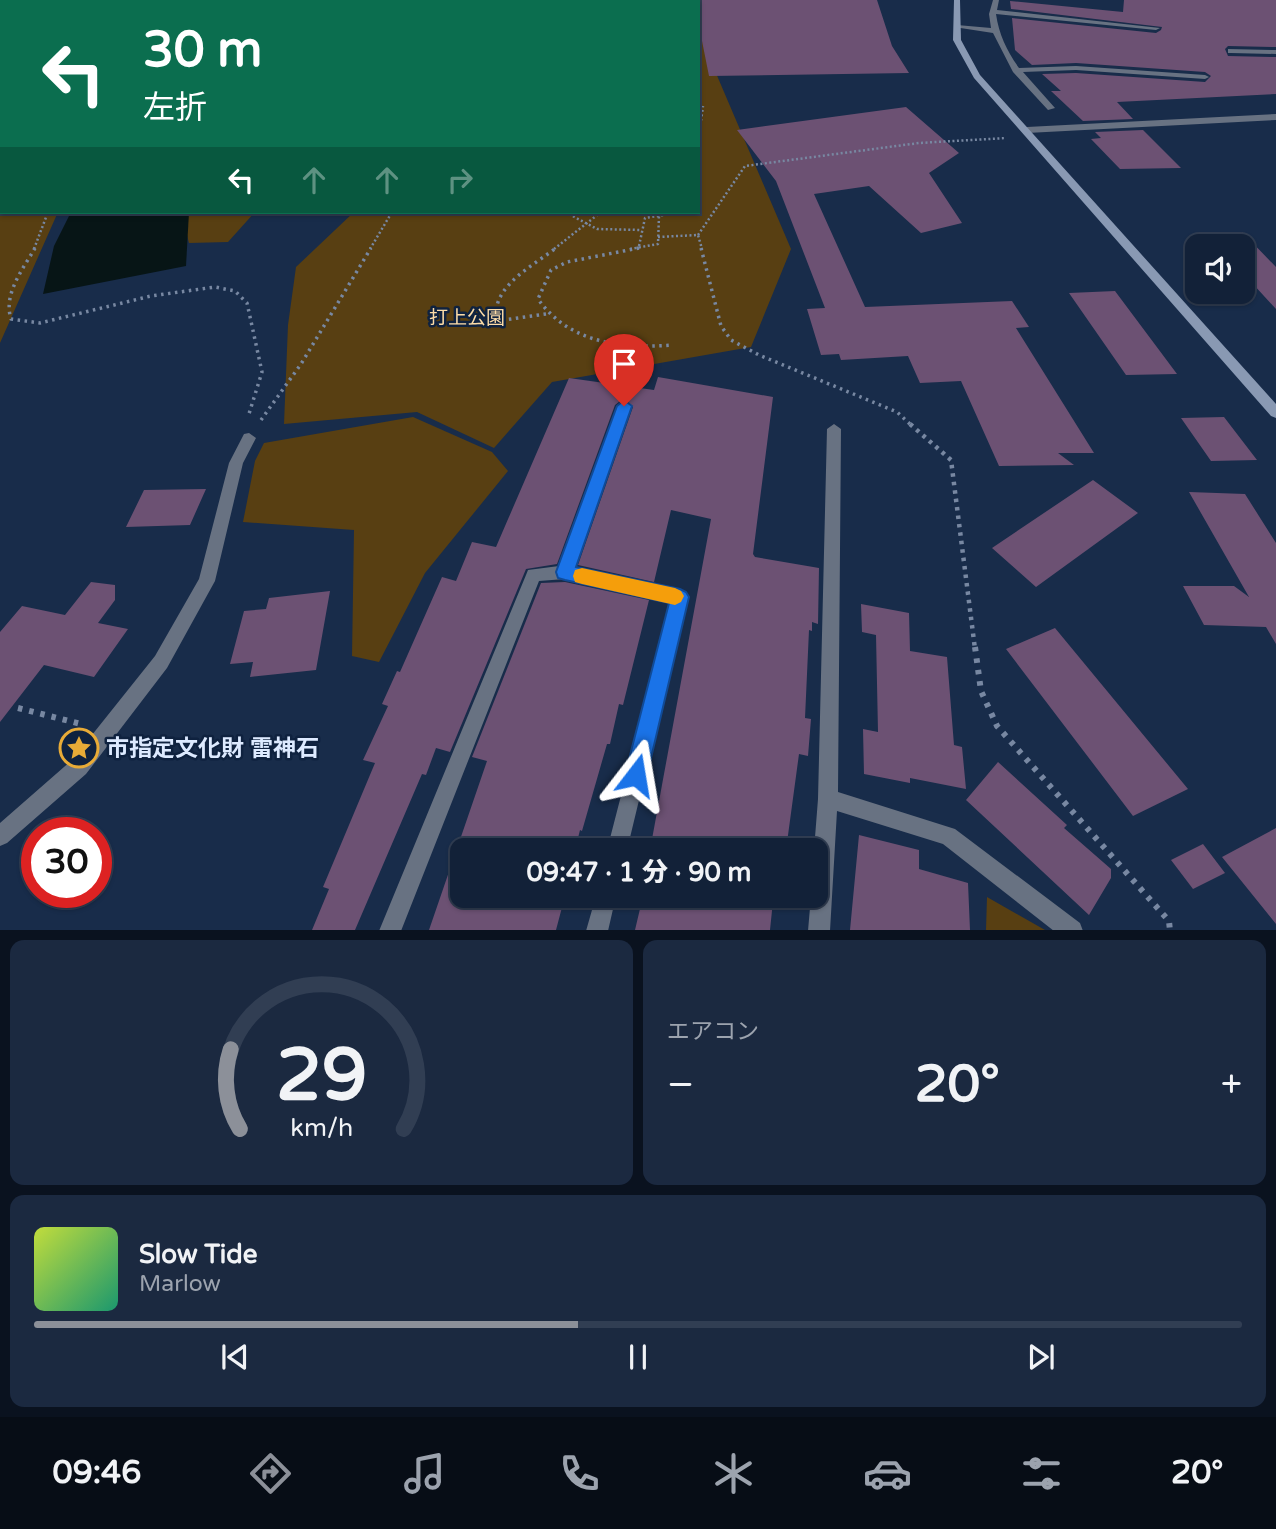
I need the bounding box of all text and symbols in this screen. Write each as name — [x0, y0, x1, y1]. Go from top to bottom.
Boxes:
text: 30 m — [143, 21, 262, 80]
icon: left — [28, 28, 119, 119]
text: 左折 — [143, 89, 207, 127]
icon: left — [222, 161, 260, 199]
icon: ahead — [295, 161, 333, 199]
icon: ahead — [368, 161, 406, 199]
icon: right — [441, 161, 479, 199]
map controls — [1185, 234, 1255, 304]
button: sound — [1185, 234, 1255, 304]
park label: 打上公園 — [429, 307, 505, 329]
pin — [594, 334, 654, 406]
icon: arrive — [605, 345, 643, 383]
place icon: 市指定文化財 雷神石 — [58, 727, 100, 769]
place label: 市指定文化財 雷神石 — [106, 735, 319, 763]
position arrow — [599, 738, 673, 812]
speed limit sign: 30 — [21, 817, 112, 908]
text: 09:47 · 1 分 · 90 m — [526, 857, 752, 888]
text: エアコン — [667, 1018, 759, 1046]
text: 29 — [276, 1032, 367, 1120]
text: 20° — [915, 1053, 1000, 1116]
text: − — [667, 1062, 694, 1108]
text: + — [1221, 1062, 1242, 1108]
text: km/h — [290, 1112, 353, 1142]
text: Slow Tide — [139, 1239, 257, 1270]
text: Marlow — [139, 1270, 221, 1298]
icon: previous — [216, 1338, 254, 1376]
icon: pause — [619, 1338, 657, 1376]
icon: next — [1022, 1338, 1060, 1376]
icon: directions — [246, 1449, 295, 1498]
icon: music — [400, 1449, 449, 1498]
icon: phone — [555, 1449, 604, 1498]
icon: climate — [709, 1449, 758, 1498]
icon: car — [863, 1449, 912, 1498]
icon: filters — [1017, 1449, 1066, 1498]
text: 09:46 — [53, 1454, 141, 1492]
text: 20° — [1171, 1454, 1223, 1492]

